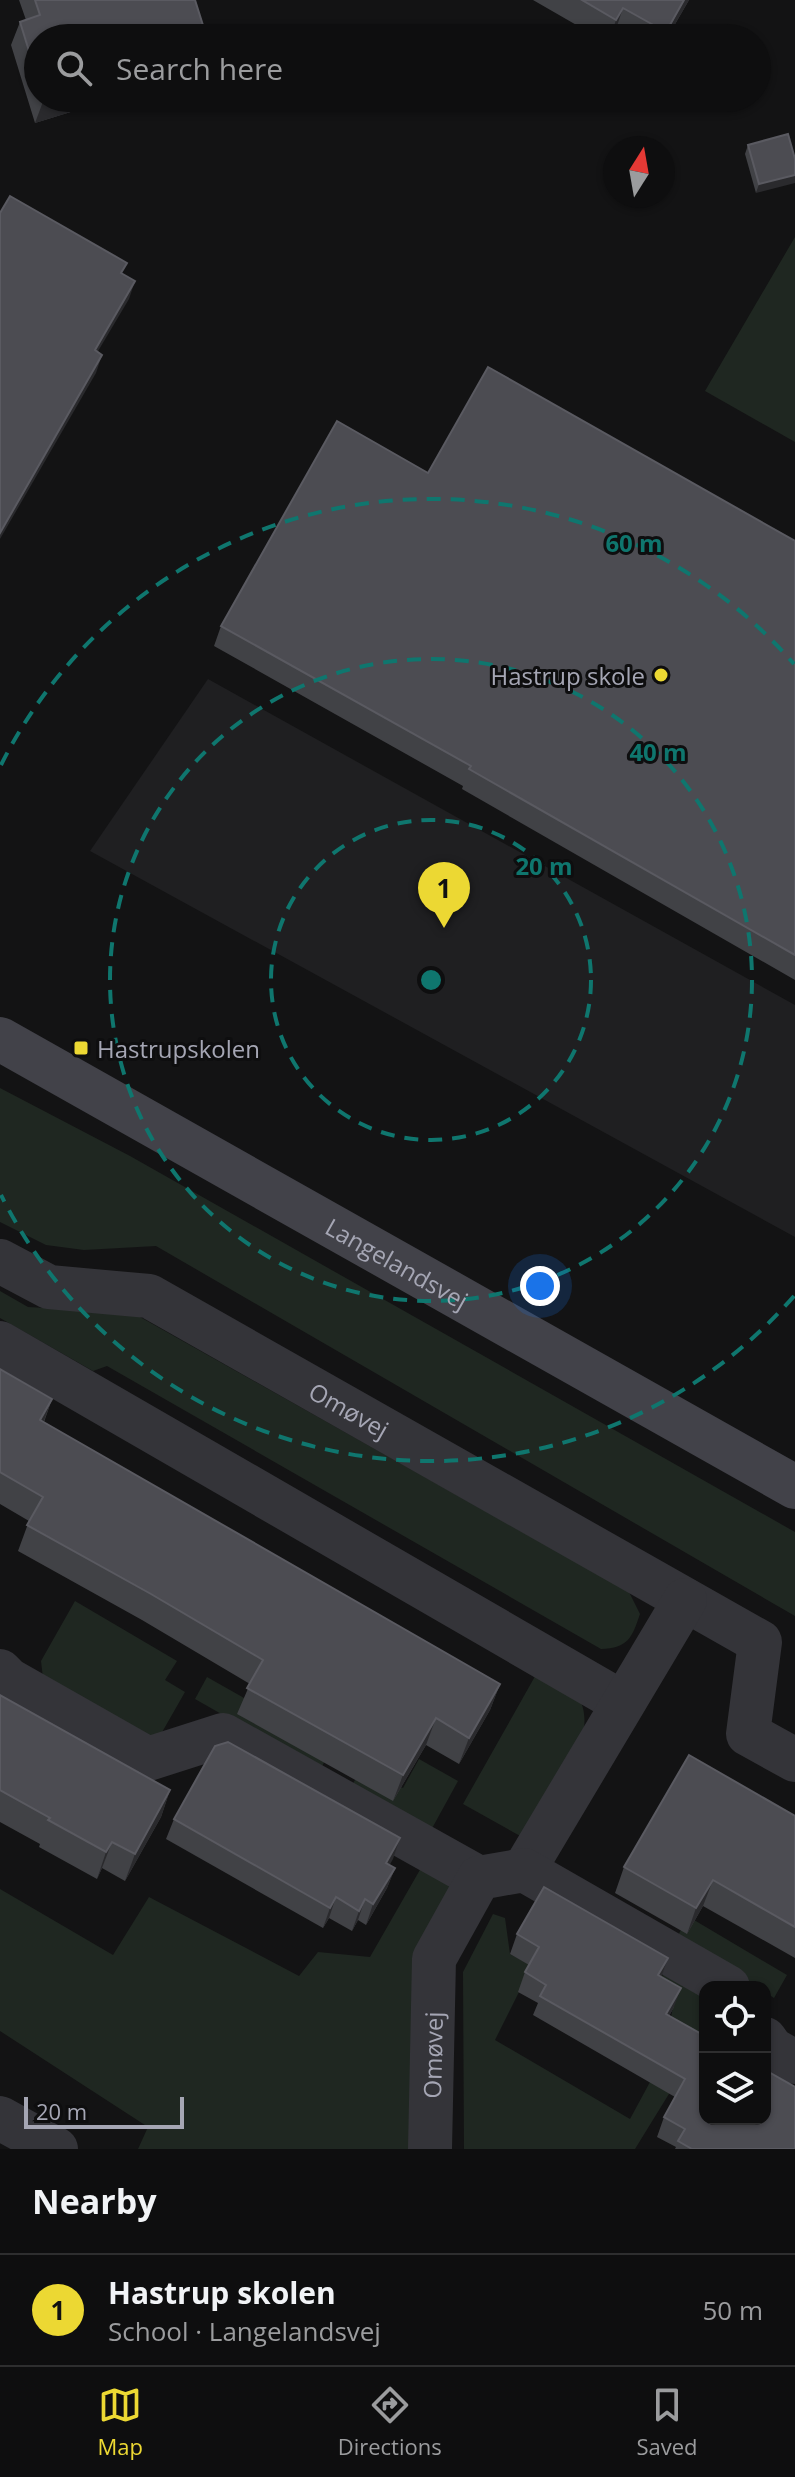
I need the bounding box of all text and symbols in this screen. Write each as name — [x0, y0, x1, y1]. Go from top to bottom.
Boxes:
search box — [24, 24, 771, 112]
icon: search — [52, 46, 96, 90]
text: Search here — [116, 48, 283, 89]
north arrow — [603, 136, 675, 208]
text: 60 m — [605, 526, 663, 559]
place label: Hastrup skole — [491, 659, 645, 692]
marker: Hastrup skole — [652, 666, 670, 684]
text: 40 m — [629, 735, 687, 768]
text: 20 m — [515, 849, 573, 882]
pin: 1 — [418, 862, 470, 928]
centre of rings — [417, 966, 445, 994]
place label: Hastrupskolen — [97, 1032, 260, 1065]
marker: Hastrupskolen — [72, 1039, 90, 1057]
street label: Langelandsvej — [320, 1209, 475, 1316]
your location — [520, 1266, 560, 1306]
street label: Omøvej — [303, 1374, 395, 1445]
map controls — [699, 1981, 771, 2125]
button: locate — [699, 1981, 771, 2053]
street label: Omøvej — [415, 2011, 449, 2099]
button: layers — [699, 2053, 771, 2125]
scale bar — [24, 2093, 184, 2129]
text: 20 m — [36, 2096, 87, 2126]
text: Nearby — [32, 2178, 157, 2224]
text: Hastrup skolen — [108, 2272, 336, 2313]
text: 1 — [51, 2292, 65, 2328]
text: 50 m — [702, 2292, 763, 2328]
text: School · Langelandsvej — [108, 2313, 381, 2349]
tab: Map — [97, 2383, 143, 2461]
tab: Directions — [338, 2383, 442, 2461]
tab: Saved — [636, 2383, 698, 2461]

